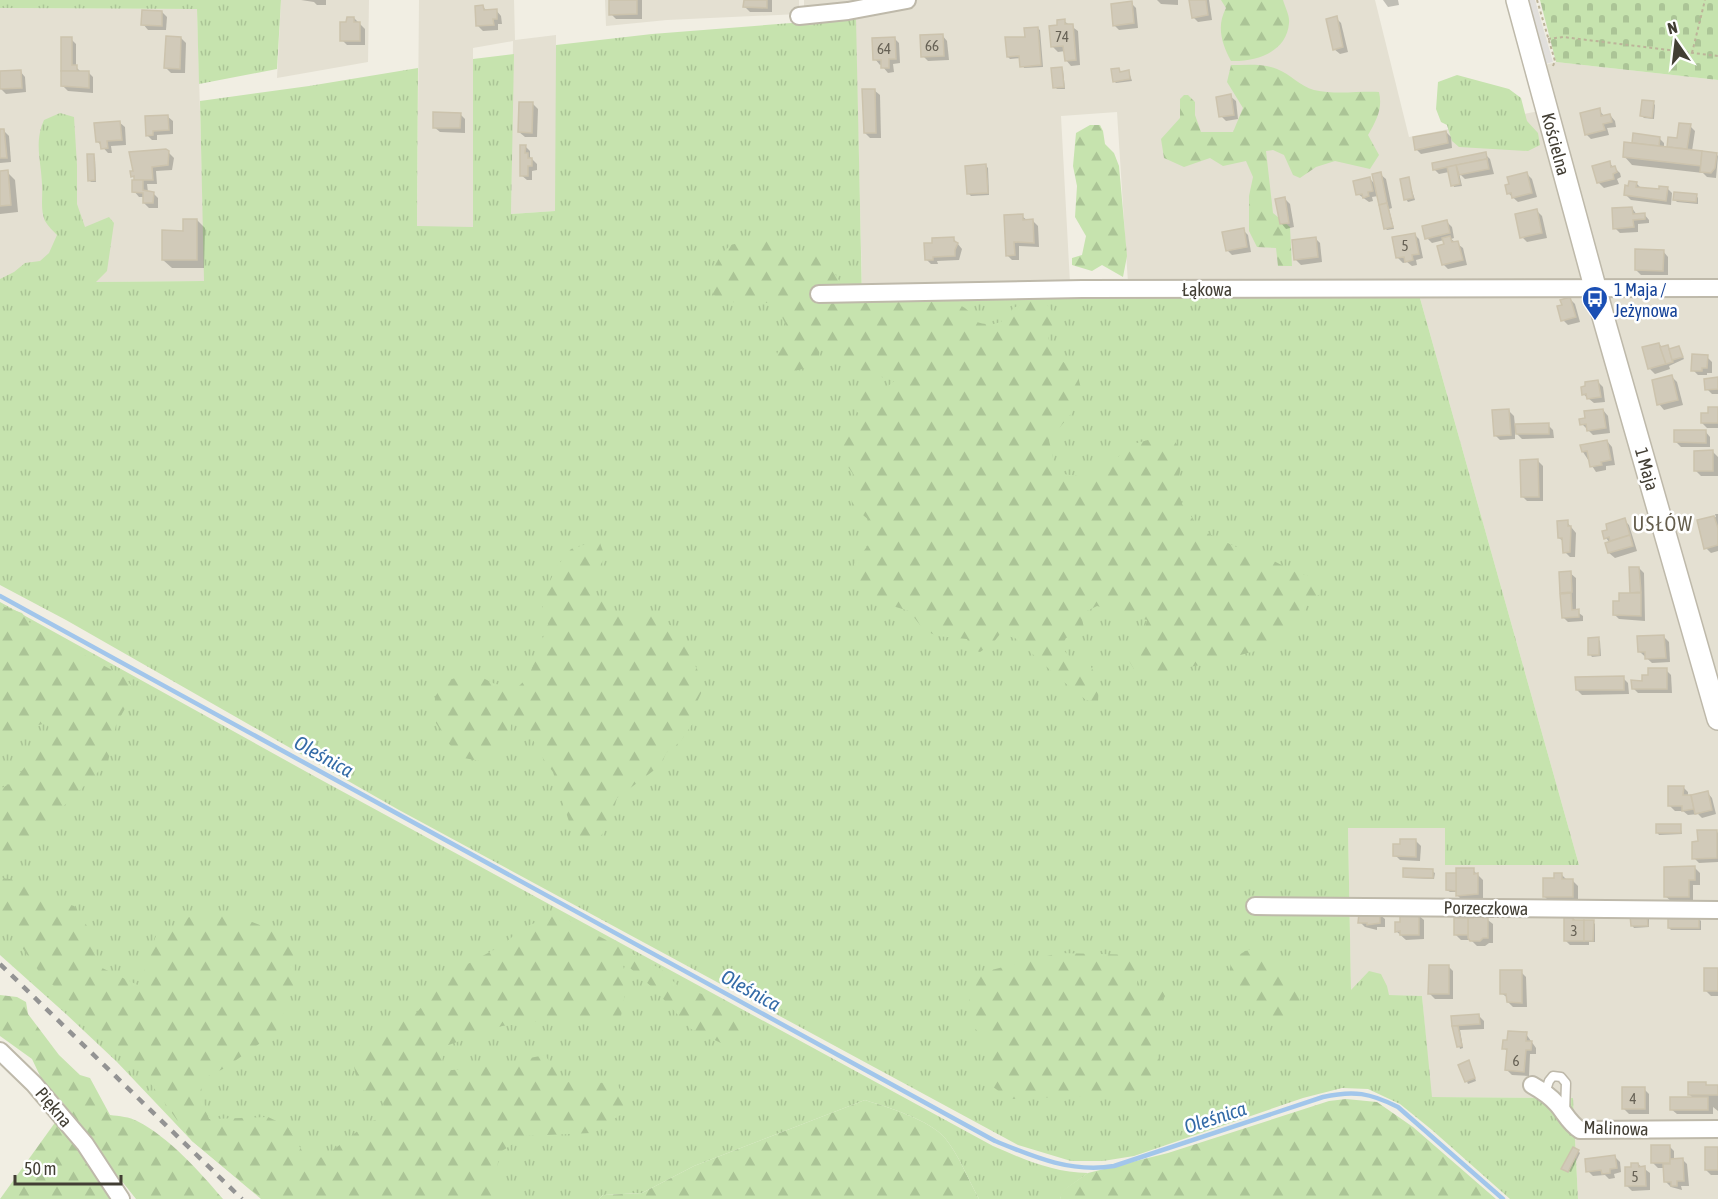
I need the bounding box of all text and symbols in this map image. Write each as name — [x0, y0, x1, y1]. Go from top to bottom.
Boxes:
north arrow — [1646, 12, 1706, 72]
text: N — [1666, 18, 1679, 37]
house number: 74 — [1055, 28, 1069, 45]
house number: 66 — [925, 37, 939, 54]
house number: 64 — [877, 40, 891, 57]
street label: Kościelna — [1538, 110, 1574, 178]
house number: 5 — [1401, 237, 1409, 254]
street label: Łąkowa — [1182, 279, 1232, 300]
place label: 1 Maja / Jeżynowa — [1614, 279, 1678, 321]
bus stop icon: 1 Maja / Jeżynowa — [1580, 284, 1610, 322]
street label: 1 Maja — [1631, 445, 1663, 493]
district label: USŁÓW — [1632, 512, 1694, 535]
water label: Oleśnica — [291, 730, 357, 782]
street label: Porzeczkowa — [1443, 897, 1529, 919]
house number: 3 — [1570, 922, 1578, 939]
water label: Oleśnica — [718, 964, 784, 1016]
house number: 6 — [1512, 1052, 1520, 1069]
street label: Piękna — [31, 1083, 77, 1131]
house number: 4 — [1629, 1090, 1637, 1107]
water label: Oleśnica — [1181, 1096, 1249, 1138]
street label: Malinowa — [1583, 1116, 1649, 1140]
scale bar — [15, 1148, 122, 1186]
text: 50 m — [24, 1158, 56, 1179]
house number: 5 — [1631, 1168, 1639, 1185]

